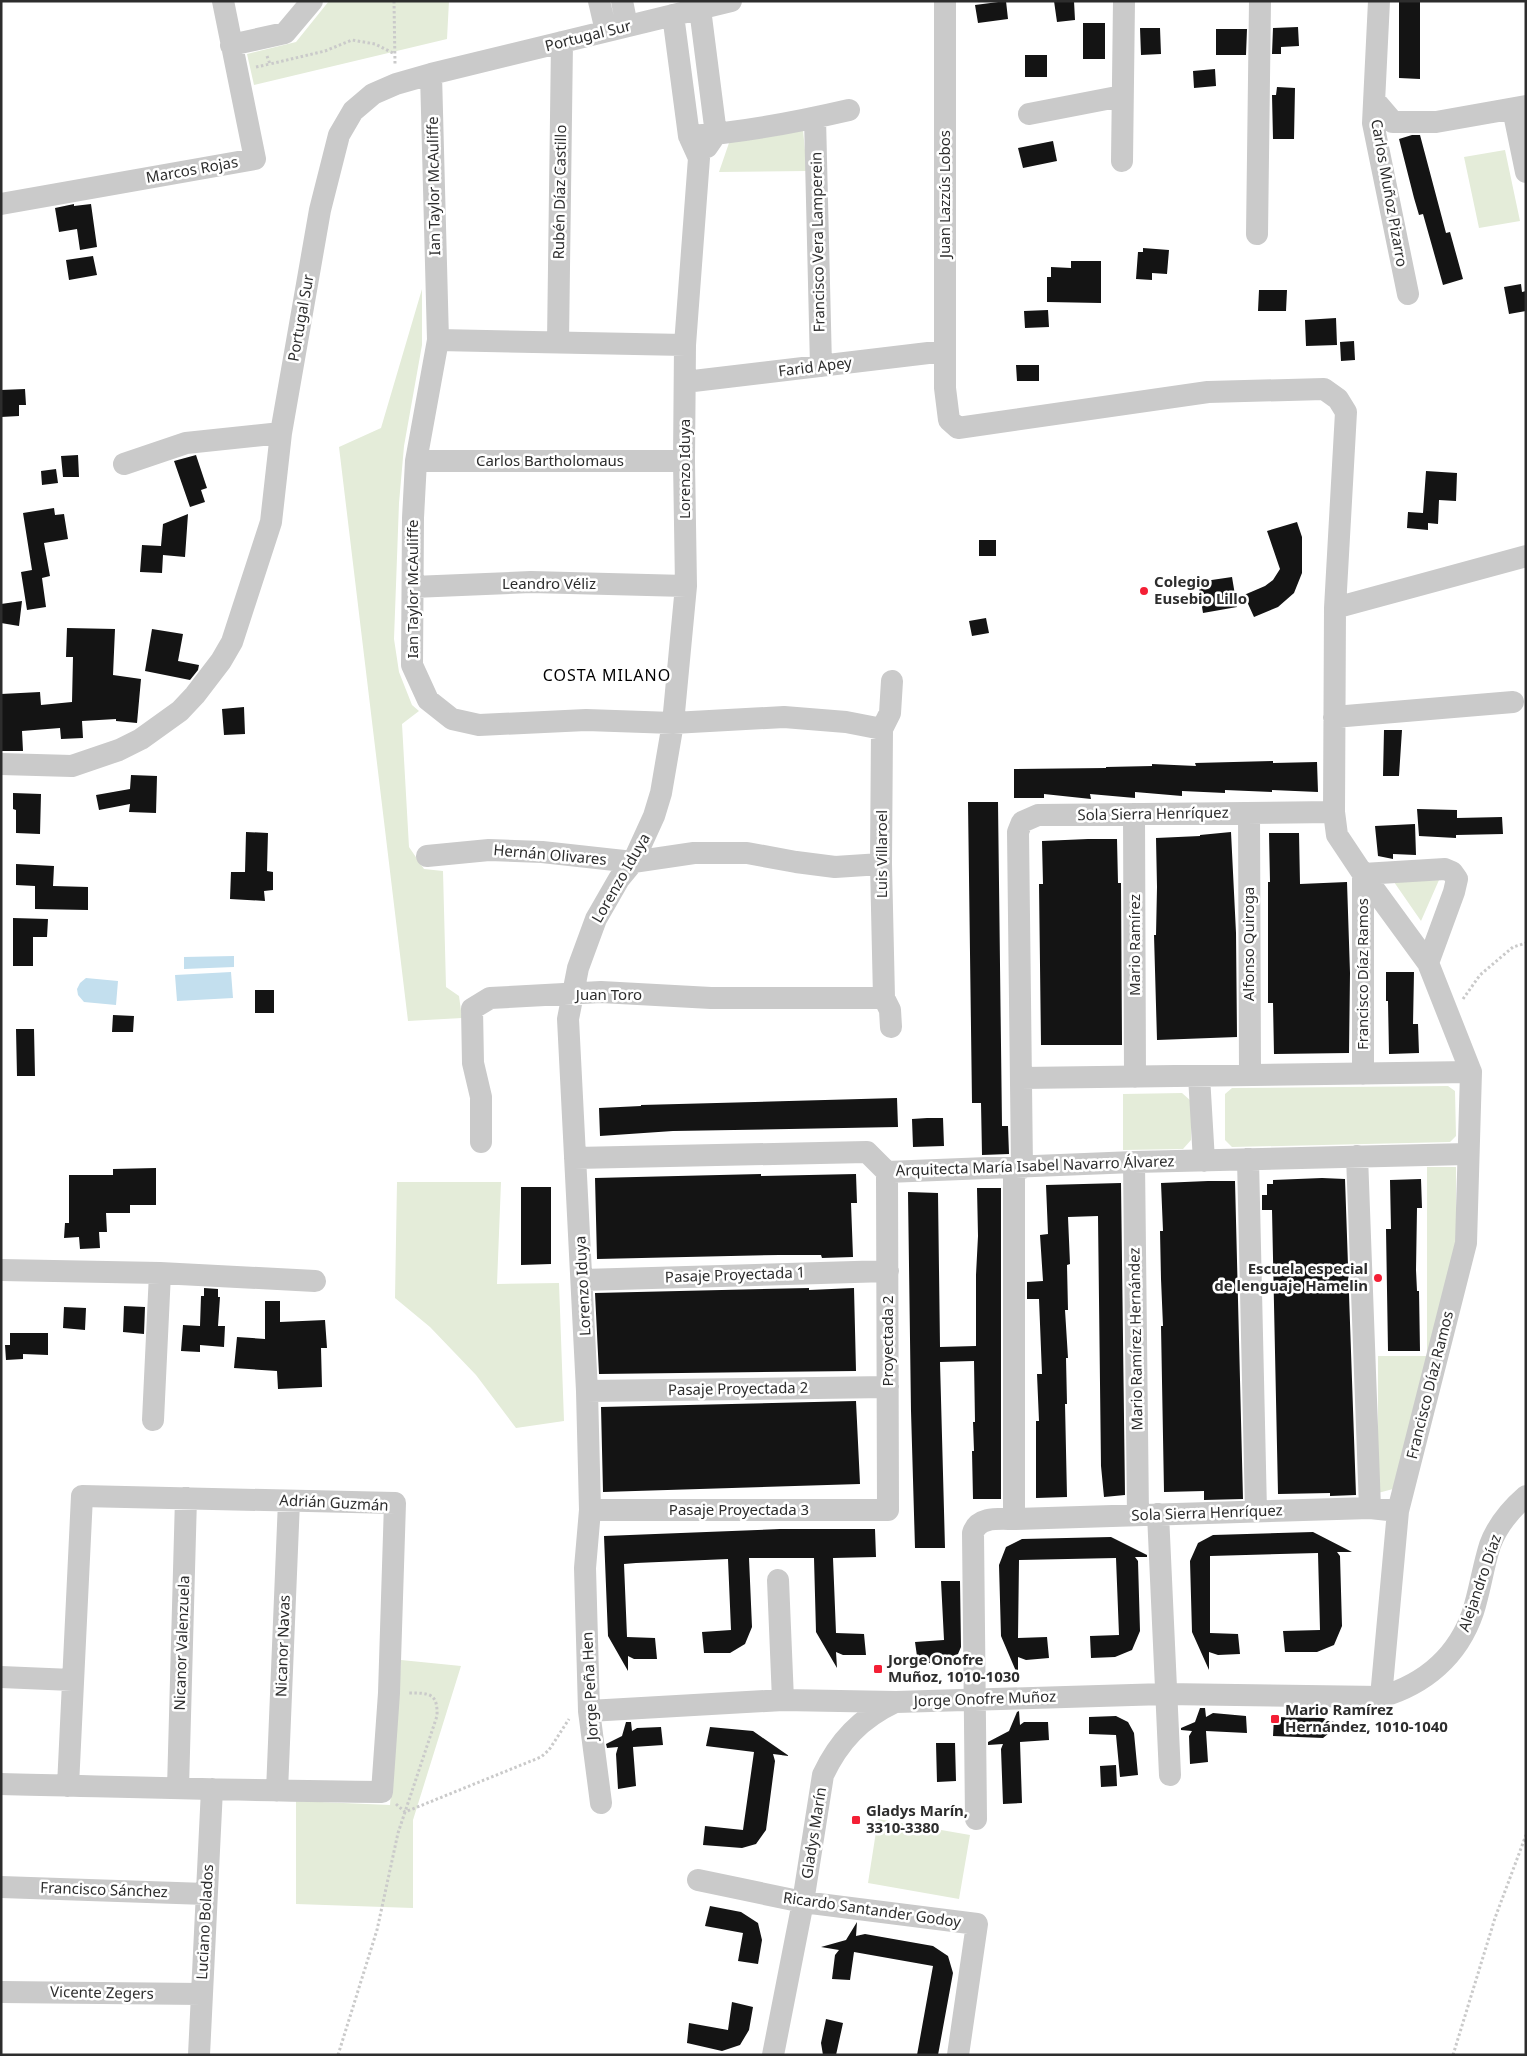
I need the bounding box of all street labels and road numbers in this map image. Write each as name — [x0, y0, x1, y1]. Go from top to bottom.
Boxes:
street label: Portugal Sur — [543, 15, 633, 55]
street label: Ian Taylor McAuliffe — [422, 116, 444, 256]
street label: Carlos Muñoz Pizarro — [1367, 117, 1413, 268]
street label: Rubén Díaz Castillo — [548, 124, 570, 260]
street label: Juan Lazzús Lobos — [934, 130, 954, 260]
street label: Marcos Rojas — [144, 151, 239, 187]
street label: Francisco Vera Lamperein — [805, 152, 829, 333]
street label: Portugal Sur — [283, 273, 318, 363]
street label: Farid Apey — [777, 352, 853, 380]
street label: Lorenzo Iduya — [674, 419, 694, 519]
street label: Carlos Bartholomaus — [476, 450, 624, 470]
street label: Ian Taylor McAuliffe — [402, 519, 422, 659]
street label: Leandro Véliz — [502, 573, 596, 593]
street label: Sola Sierra Henríquez — [1077, 802, 1229, 824]
street label: Luis Villaroel — [871, 810, 891, 898]
street label: Lorenzo Iduya — [586, 829, 654, 926]
street label: Hernán Olivares — [493, 839, 608, 869]
street label: Alfonso Quiroga — [1238, 887, 1258, 1001]
street label: Mario Ramírez — [1124, 894, 1144, 996]
street label: Francisco Díaz Ramos — [1352, 898, 1372, 1050]
street label: Juan Toro — [574, 984, 642, 1004]
street label: Arquitecta María Isabel Navarro Álvarez — [895, 1150, 1175, 1180]
street label: Lorenzo Iduya — [569, 1235, 595, 1337]
street label: Mario Ramírez Hernández — [1123, 1247, 1147, 1431]
street label: Pasaje Proyectada 1 — [664, 1262, 805, 1286]
street label: Proyectada 2 — [877, 1295, 897, 1387]
street label: Francisco Díaz Ramos — [1401, 1309, 1457, 1461]
street label: Pasaje Proyectada 2 — [668, 1377, 808, 1399]
street label: Adrián Guzmán — [279, 1489, 389, 1515]
street label: Pasaje Proyectada 3 — [669, 1499, 809, 1519]
street label: Sola Sierra Henríquez — [1131, 1499, 1283, 1525]
street label: Alejandro Díaz — [1453, 1531, 1505, 1634]
street label: Nicanor Valenzuela — [169, 1575, 193, 1711]
street label: Nicanor Navas — [270, 1594, 294, 1697]
street label: Jorge Peña Hen — [576, 1631, 602, 1743]
street label: Jorge Onofre Muñoz — [911, 1686, 1056, 1711]
street label: Gladys Marín — [796, 1786, 830, 1880]
street label: Luciano Bolados — [191, 1864, 217, 1980]
street label: Francisco Sánchez — [40, 1877, 168, 1901]
street label: Ricardo Santander Godoy — [782, 1887, 963, 1931]
street label: Vicente Zegers — [50, 1981, 154, 2003]

